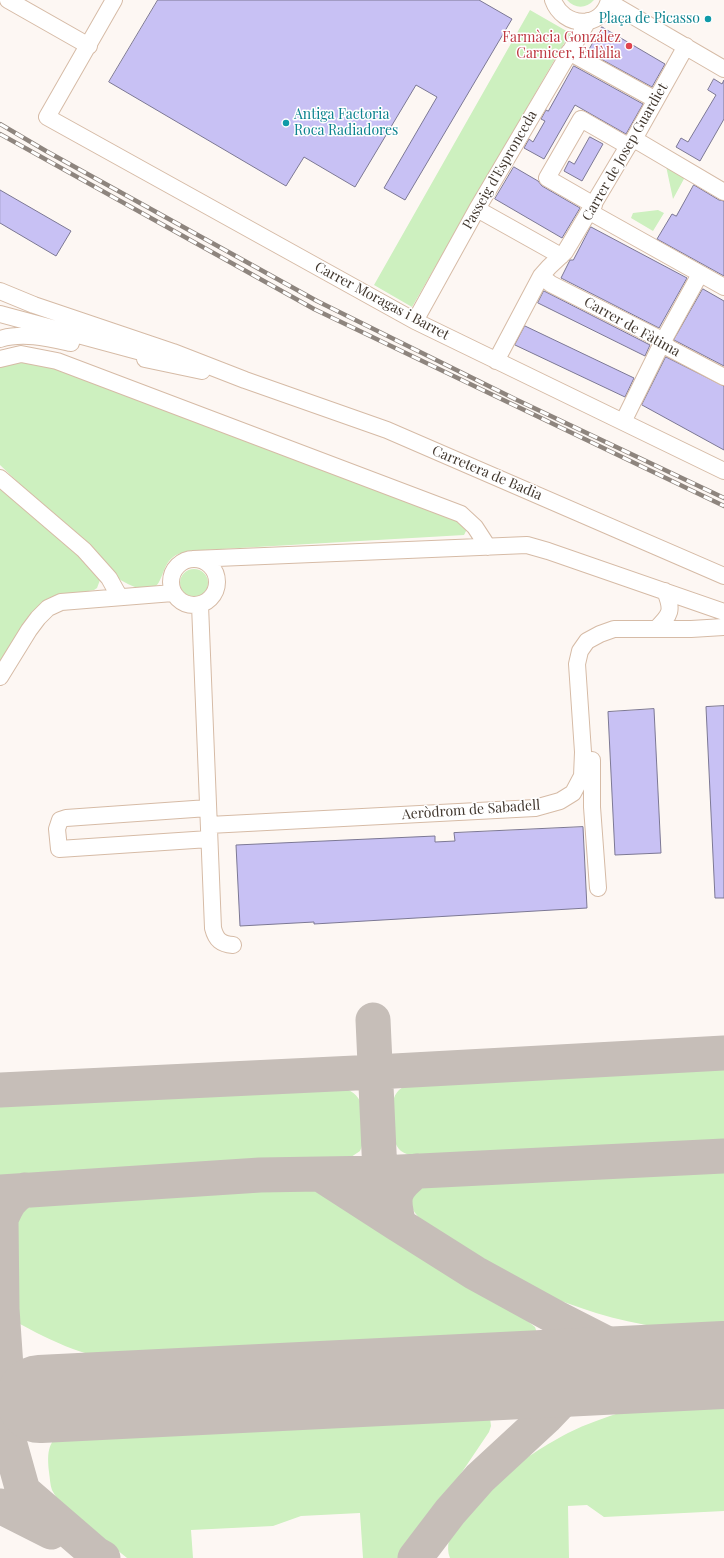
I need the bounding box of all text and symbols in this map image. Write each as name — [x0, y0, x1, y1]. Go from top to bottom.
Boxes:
place label: Plaça de Picasso — [599, 11, 700, 27]
marker: Plaça de Picasso — [703, 14, 713, 24]
place label: Farmàcia González Carnicer, Eulàlia — [502, 30, 621, 62]
marker: Farmàcia González Carnicer, Eulàlia — [624, 41, 634, 51]
street label: Carrer de Josep Guardiet — [579, 80, 671, 224]
place label: Antiga Factoria Roca Radiadores — [294, 107, 398, 140]
street label: Passeig d'Espronceda — [459, 108, 541, 232]
marker: Antiga Factoria Roca Radiadores — [281, 118, 291, 128]
street label: Carrer Moragas i Barret — [312, 258, 452, 344]
street label: Carrer de Fàtima — [581, 294, 683, 360]
street label: Carretera de Badia — [429, 442, 545, 504]
street label: Aeròdrom de Sabadell — [401, 797, 541, 823]

